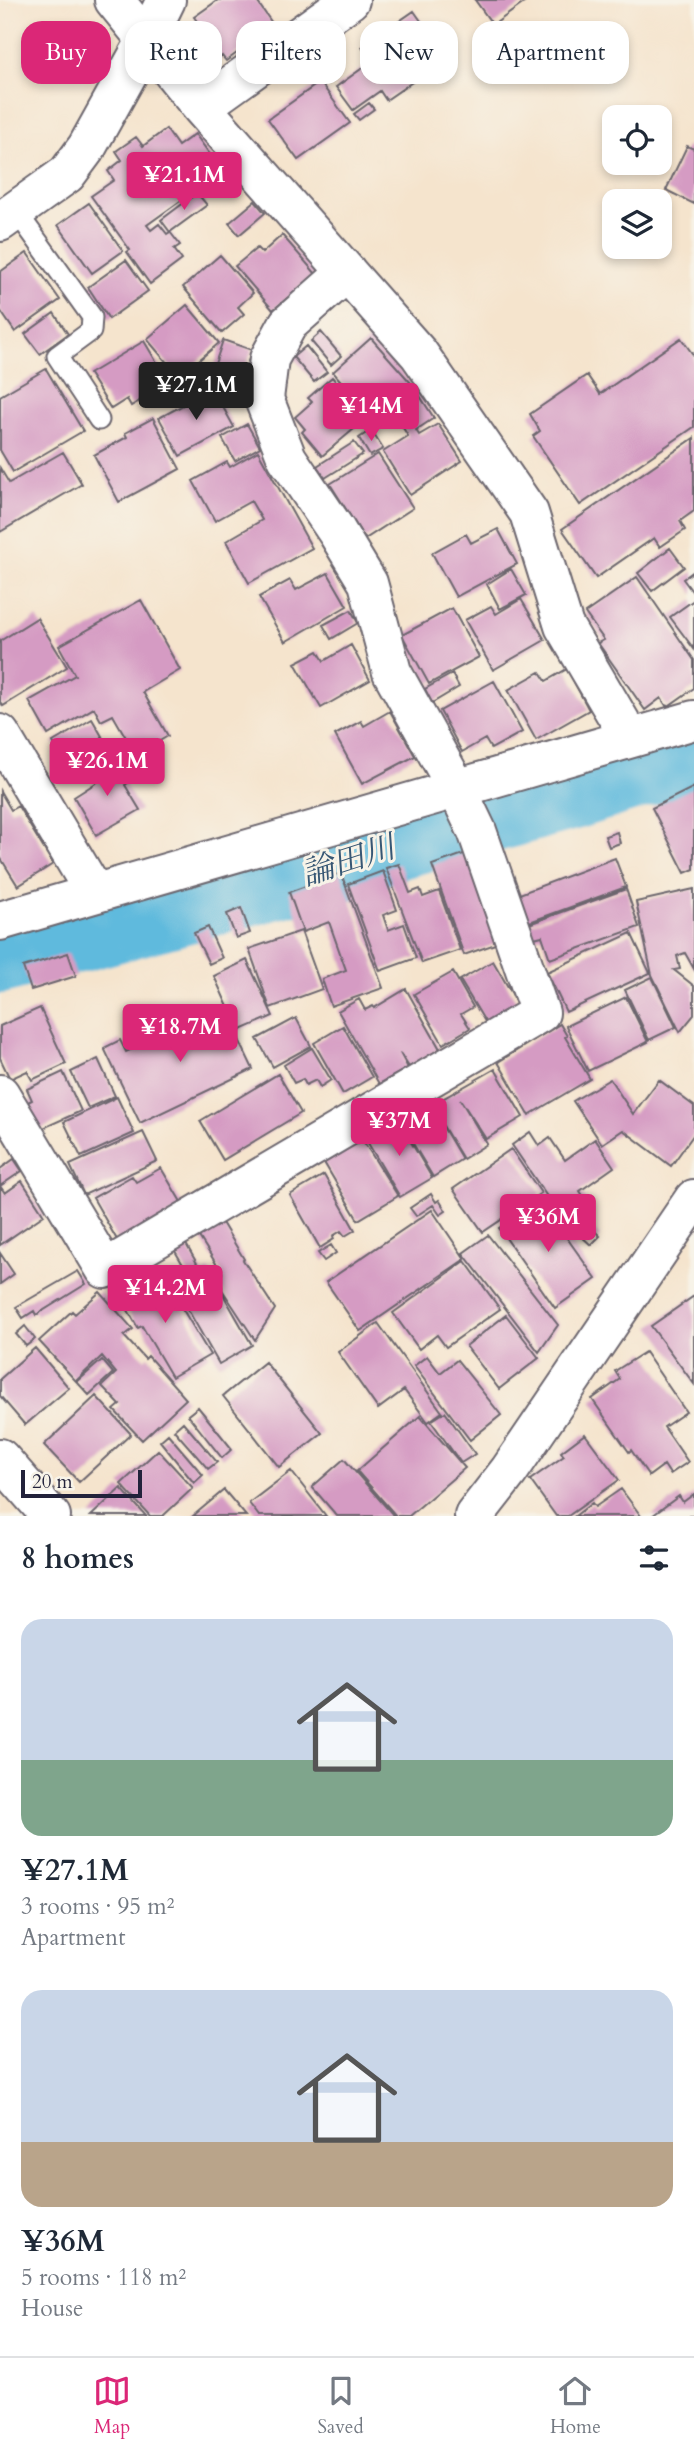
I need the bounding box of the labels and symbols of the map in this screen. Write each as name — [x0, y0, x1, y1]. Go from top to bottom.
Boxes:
pin: ¥21.1M — [127, 152, 241, 212]
pin: ¥27.1M — [139, 362, 253, 422]
pin: ¥14M — [330, 384, 412, 443]
pin: ¥26.1M — [50, 738, 164, 798]
water label: 論田川 — [296, 824, 404, 897]
pin: ¥18.7M — [123, 1004, 237, 1064]
pin: ¥37M — [358, 1098, 440, 1158]
pin: ¥36M — [507, 1194, 589, 1254]
pin: ¥14.2M — [108, 1266, 222, 1325]
scale bar — [21, 1467, 142, 1499]

